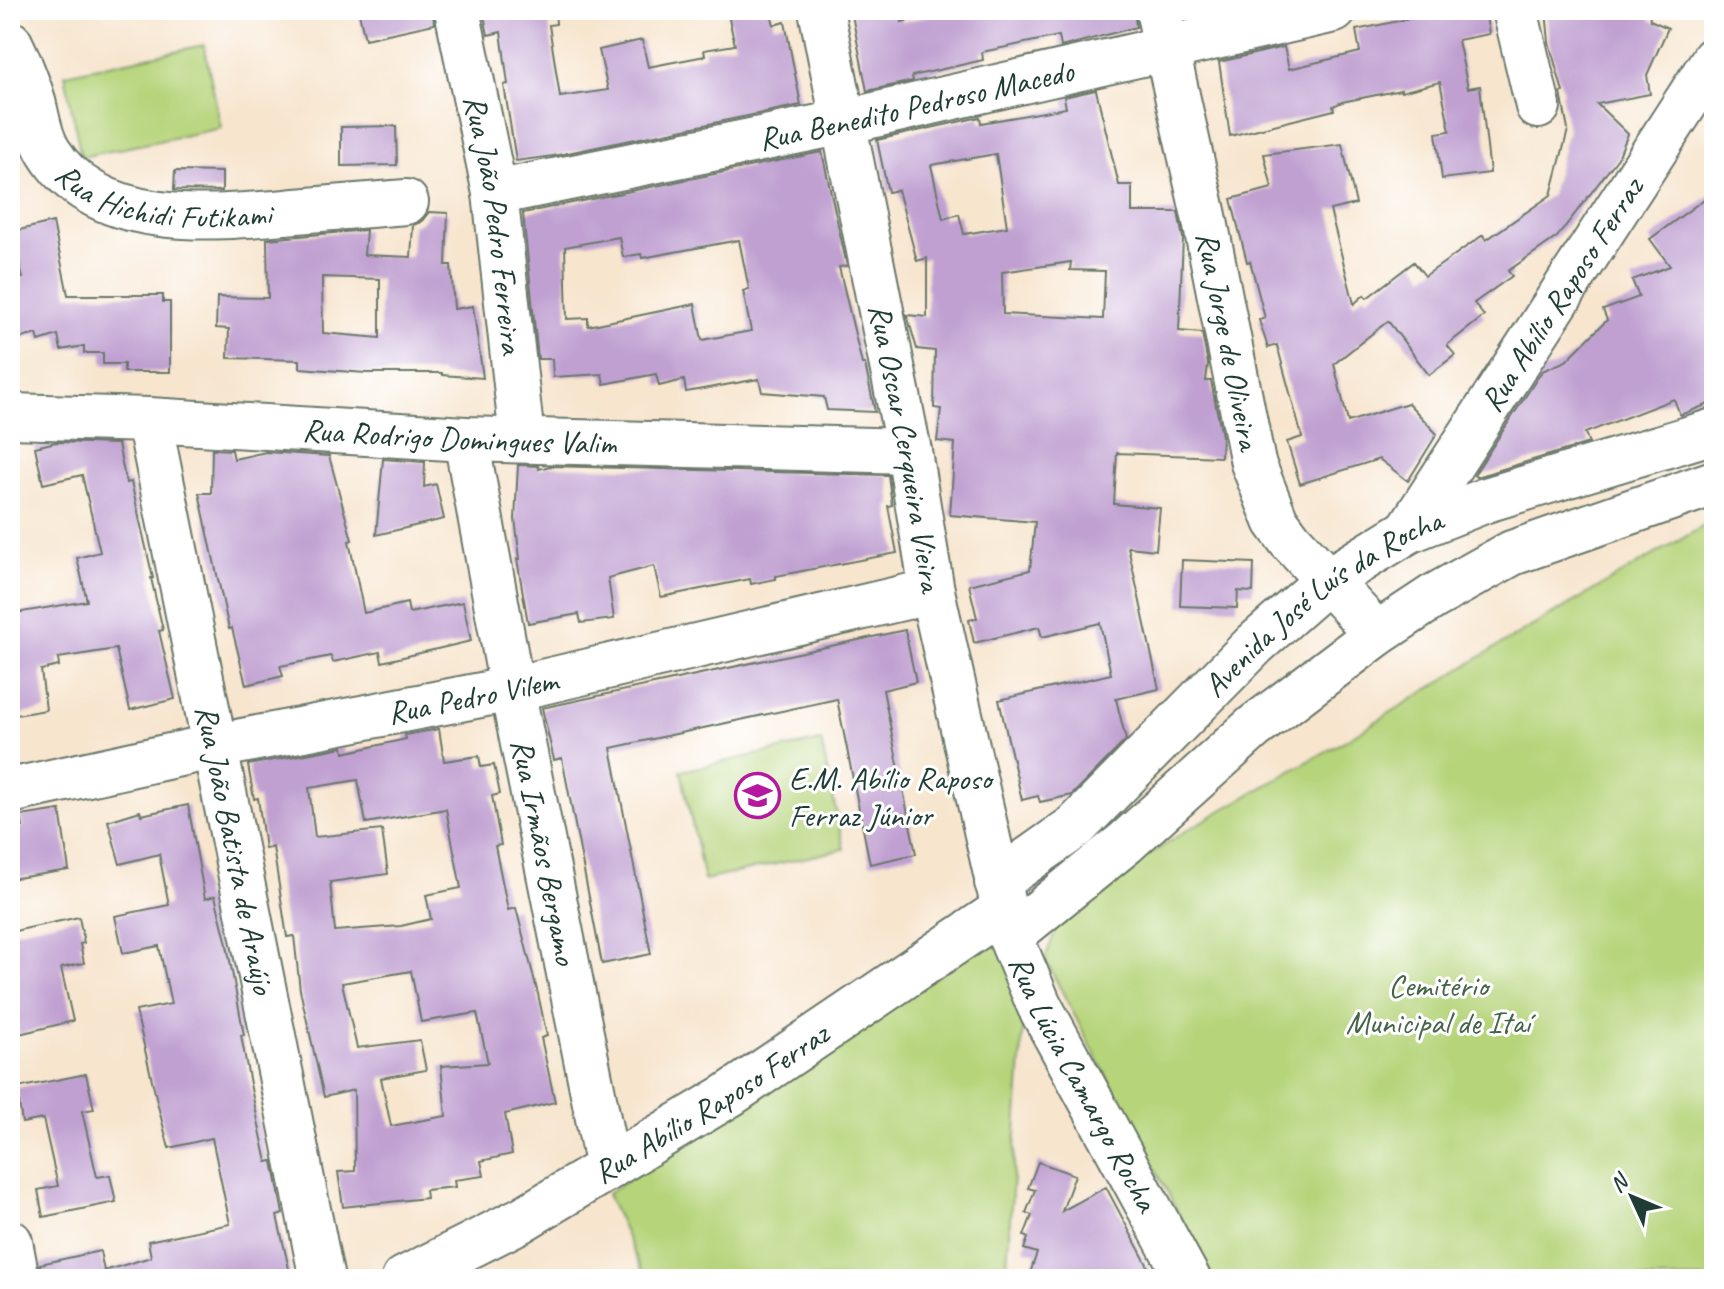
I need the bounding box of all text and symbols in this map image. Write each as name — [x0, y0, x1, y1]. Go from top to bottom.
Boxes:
street label: Rua Benedito Pedroso Macedo — [755, 49, 1079, 159]
street label: Rua João Pedro Ferreira — [455, 91, 533, 358]
street label: Rua Hichidi Futikami — [47, 154, 277, 237]
street label: Rua Abílio Raposo Ferraz — [1471, 168, 1653, 419]
street label: Rua Jorge de Oliveira — [1187, 228, 1271, 456]
street label: Rua Oscar Cerqueira Vieira — [860, 300, 953, 597]
street label: Rua Rodrigo Domingues Valim — [301, 409, 618, 464]
street label: Avenida José Luís da Rocha — [1194, 498, 1451, 705]
street label: Rua Pedro Vilem — [384, 658, 564, 733]
street label: Rua João Batista de Araújo — [186, 702, 285, 999]
street label: Rua Irmãos Bergamo — [502, 735, 588, 970]
place label: E.M. Abílio Raposo Ferraz Júnior — [789, 758, 995, 836]
school or university icon: E.M. Abílio Raposo Ferraz Júnior — [734, 772, 782, 820]
street label: Rua Lúcia Camargo Rocha — [1000, 949, 1169, 1220]
park label: Cemitério Municipal de Itaí — [1346, 965, 1536, 1043]
street label: Rua Abílio Raposo Ferraz — [586, 1012, 838, 1192]
north arrow — [1592, 1157, 1672, 1237]
text: N — [1604, 1167, 1635, 1198]

